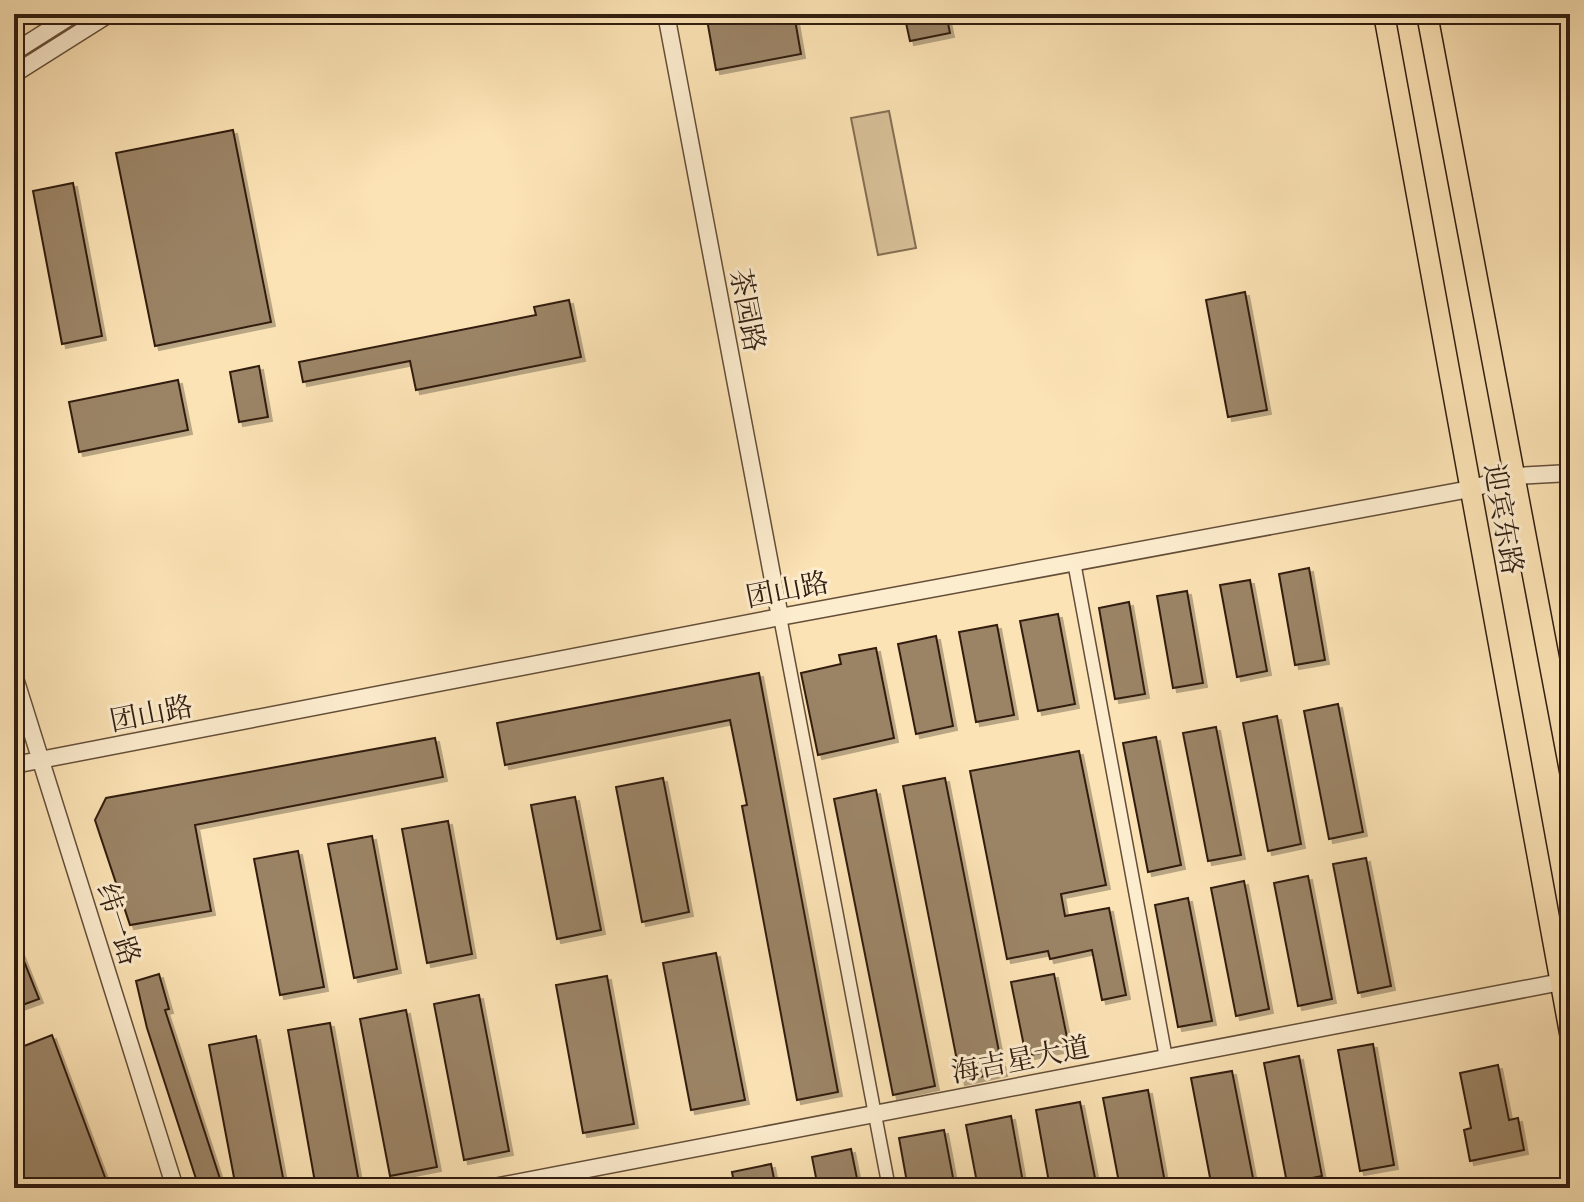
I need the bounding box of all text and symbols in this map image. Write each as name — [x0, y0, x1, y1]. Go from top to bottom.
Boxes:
street label: 茶园路 — [717, 266, 773, 356]
street label: 迎宾东路 — [1472, 461, 1530, 578]
street label: 团山路 — [743, 564, 833, 620]
street label: 团山路 — [107, 688, 197, 744]
street label: 纬一路 — [84, 879, 148, 971]
street label: 海吉星大道 — [948, 1029, 1093, 1095]

